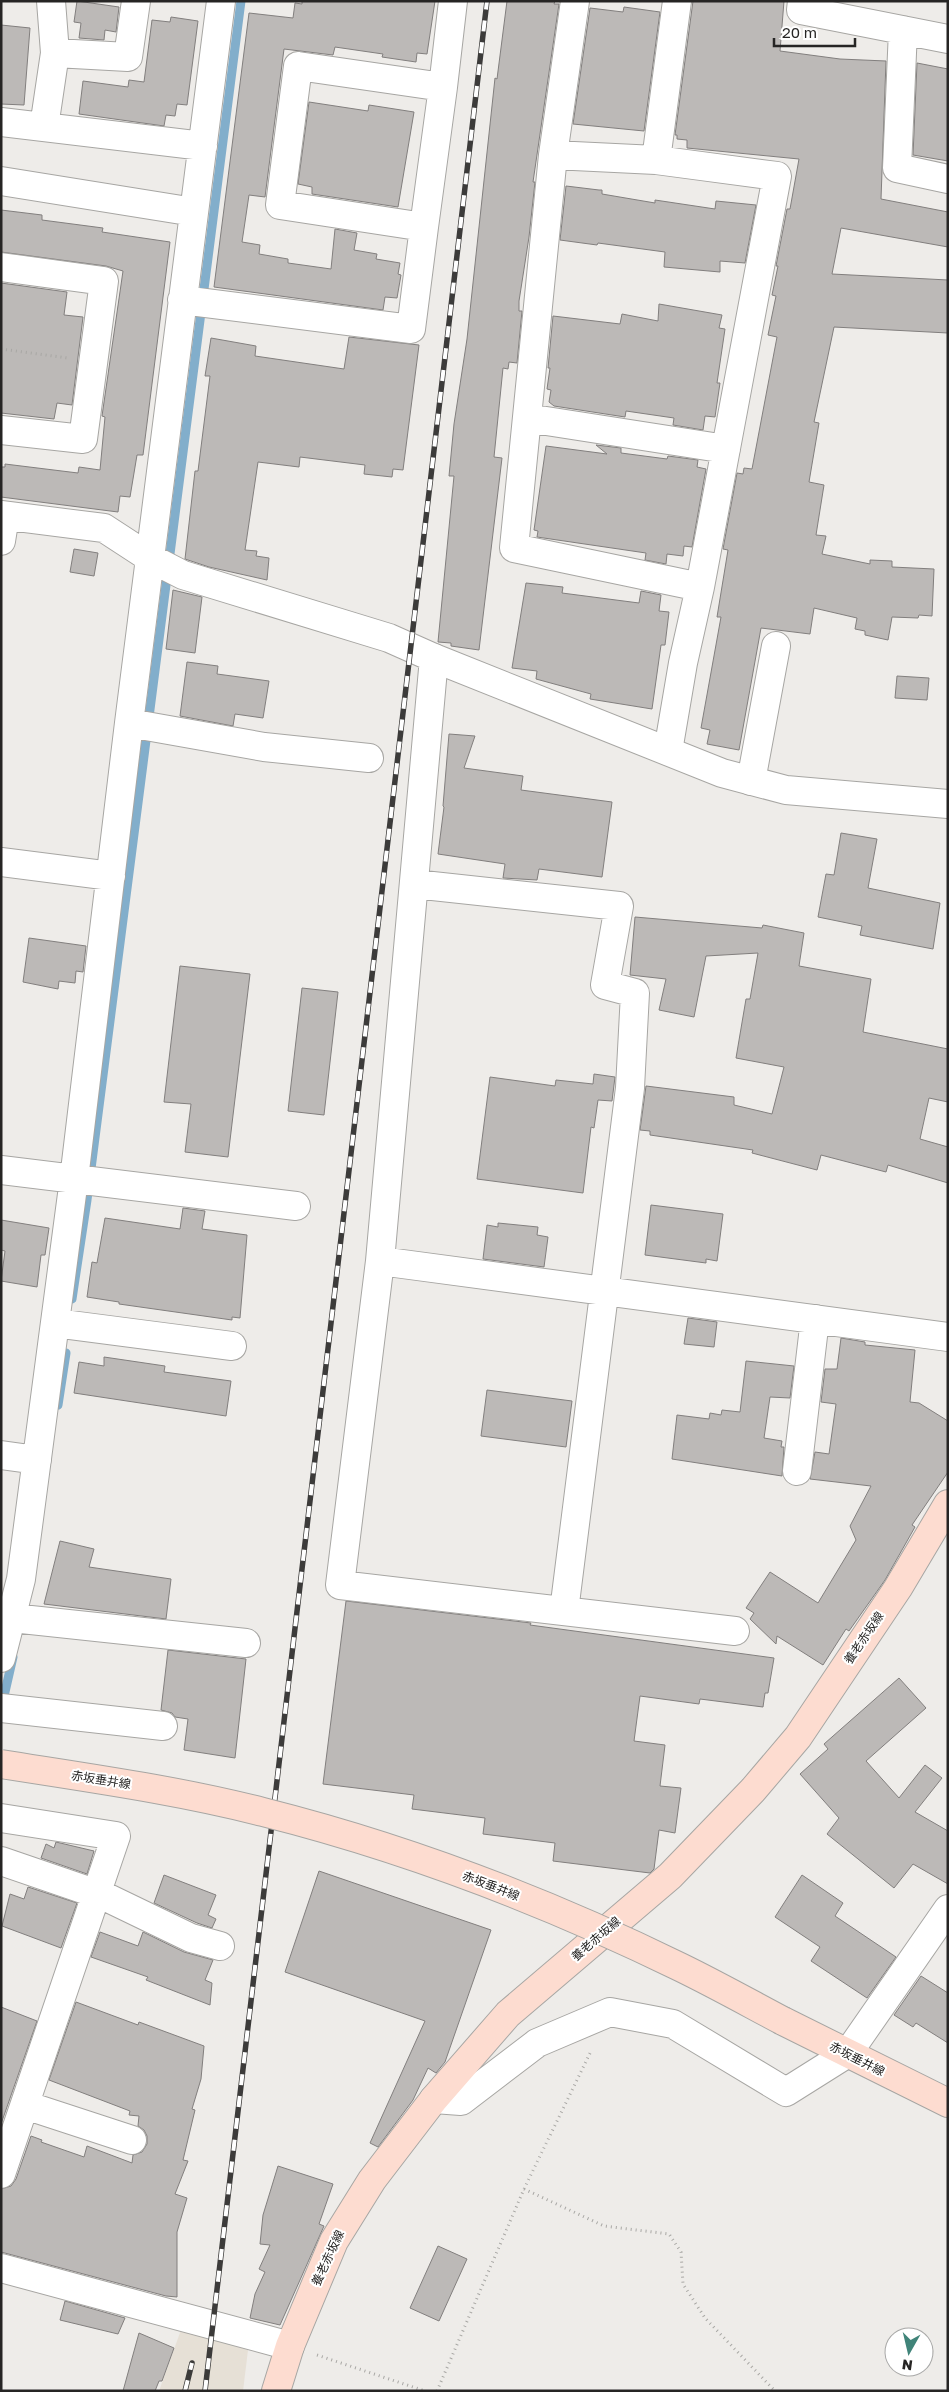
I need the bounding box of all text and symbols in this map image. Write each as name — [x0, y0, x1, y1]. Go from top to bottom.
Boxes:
scale bar — [774, 15, 855, 47]
text: 20 m — [782, 23, 817, 41]
street label: 養老赤坂線 — [841, 1609, 887, 1667]
street label: 赤坂垂井線 — [70, 1767, 132, 1792]
street label: 赤坂垂井線 — [460, 1868, 522, 1903]
street label: 養老赤坂線 — [568, 1913, 623, 1964]
street label: 赤坂垂井線 — [827, 2038, 887, 2079]
street label: 養老赤坂線 — [308, 2227, 347, 2288]
north arrow — [884, 2327, 934, 2377]
text: N — [901, 2356, 914, 2375]

